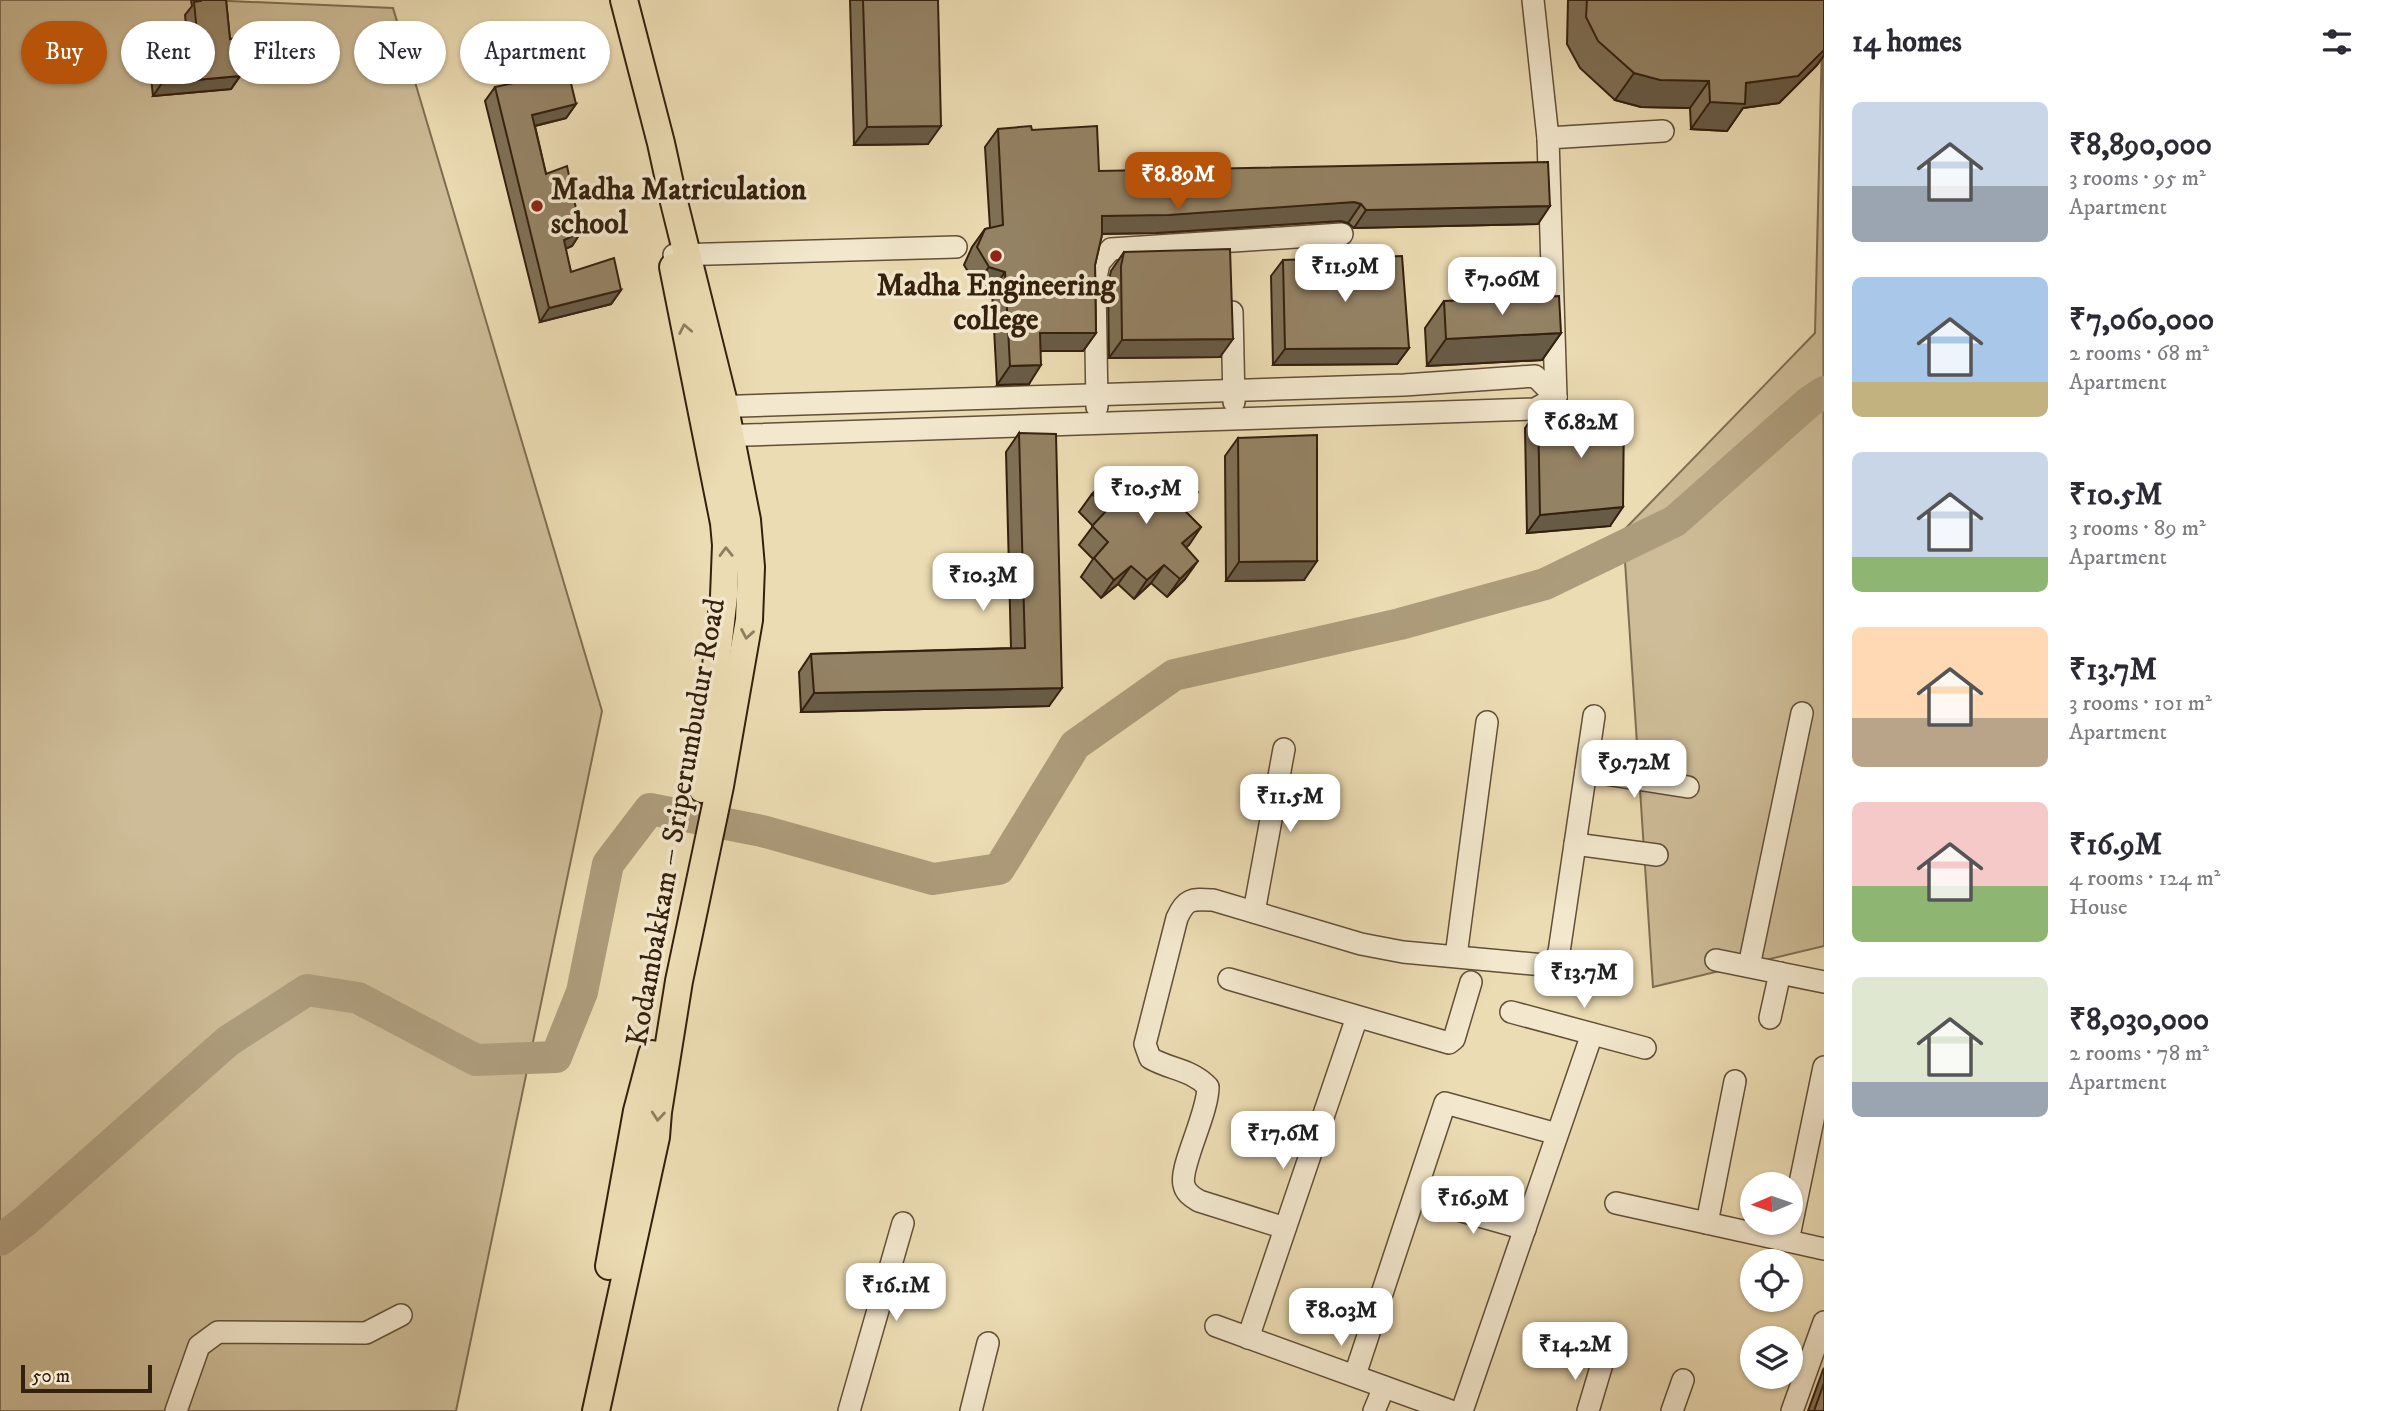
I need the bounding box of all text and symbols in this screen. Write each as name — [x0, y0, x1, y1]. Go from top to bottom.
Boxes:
chip: Buy — [21, 21, 107, 84]
chip: Rent — [121, 21, 215, 84]
chip: Filters — [229, 21, 340, 84]
chip: New — [354, 21, 446, 84]
chip: Apartment — [460, 21, 610, 84]
icon: filters — [2318, 23, 2356, 61]
text: 14 homes — [1852, 24, 1962, 61]
text: ₹8,890,000 — [2069, 127, 2212, 164]
icon: home — [1908, 130, 1992, 214]
pin: ₹8.89M — [1121, 152, 1235, 212]
text: ₹8.89M — [1141, 160, 1215, 189]
text: 3 rooms · 95 m² — [2069, 164, 2206, 193]
place label: Madha Matriculation school — [551, 172, 807, 243]
text: Apartment — [2069, 193, 2167, 222]
marker: Madha Matriculation school — [529, 198, 545, 214]
pin: ₹11.9M — [1288, 244, 1402, 304]
marker: Madha Engineering college — [988, 248, 1004, 264]
text: ₹11.9M — [1311, 252, 1379, 281]
pin: ₹7.06M — [1445, 258, 1559, 317]
text: ₹7.06M — [1464, 265, 1540, 294]
place label: Madha Engineering college — [877, 268, 1117, 339]
text: ₹7,060,000 — [2069, 302, 2214, 339]
icon: home — [1908, 305, 1992, 389]
one-way arrow — [678, 323, 693, 335]
text: 2 rooms · 68 m² — [2069, 339, 2209, 368]
text: Apartment — [2069, 368, 2167, 397]
pin: ₹6.82M — [1524, 400, 1638, 460]
text: ₹6.82M — [1544, 408, 1618, 437]
pin: ₹10.5M — [1089, 466, 1203, 526]
text: ₹10.5M — [1110, 474, 1182, 503]
text: ₹10.5M — [2069, 477, 2162, 514]
icon: home — [1908, 480, 1992, 564]
text: 3 rooms · 89 m² — [2069, 514, 2206, 543]
text: Apartment — [2069, 543, 2167, 572]
one-way arrow — [718, 546, 733, 557]
pin: ₹10.3M — [926, 554, 1040, 613]
text: ₹10.3M — [949, 561, 1017, 590]
street label: Kodambakkam – Sriperumbudur Road — [619, 596, 734, 1049]
one-way arrow — [740, 628, 755, 640]
text: ₹13.7M — [2069, 652, 2157, 689]
icon: home — [1908, 655, 1992, 739]
text: 3 rooms · 101 m² — [2069, 689, 2212, 718]
text: Apartment — [2069, 718, 2167, 747]
pin: ₹9.72M — [1577, 740, 1691, 800]
text: ₹9.72M — [1597, 748, 1671, 777]
pin: ₹11.5M — [1233, 774, 1347, 834]
text: ₹11.5M — [1256, 782, 1324, 811]
text: ₹16.9M — [2069, 827, 2162, 864]
icon: home — [1908, 830, 1992, 914]
text: 4 rooms · 124 m² — [2069, 864, 2220, 893]
text: House — [2069, 893, 2127, 922]
pin: ₹13.7M — [1527, 950, 1641, 1010]
text: ₹13.7M — [1550, 958, 1618, 987]
text: ₹8,030,000 — [2069, 1002, 2209, 1039]
icon: home — [1908, 1005, 1992, 1089]
text: 2 rooms · 78 m² — [2069, 1039, 2209, 1068]
text: Apartment — [2069, 1068, 2167, 1097]
one-way arrow — [651, 1111, 666, 1122]
pin: ₹17.6M — [1226, 1112, 1340, 1171]
text: ₹17.6M — [1247, 1119, 1319, 1148]
north arrow — [1740, 1172, 1802, 1236]
map controls — [1740, 1172, 1803, 1389]
pin: ₹16.9M — [1416, 1176, 1530, 1236]
text: ₹16.9M — [1437, 1184, 1509, 1213]
button: locate — [1740, 1249, 1803, 1312]
pin: ₹16.1M — [839, 1264, 953, 1323]
text: ₹16.1M — [862, 1271, 930, 1300]
pin: ₹8.03M — [1284, 1288, 1398, 1348]
text: ₹8.03M — [1305, 1296, 1377, 1325]
pin: ₹14.2M — [1518, 1322, 1632, 1382]
button: layers — [1740, 1326, 1803, 1389]
text: ₹14.2M — [1538, 1330, 1612, 1359]
scale bar — [21, 1362, 152, 1394]
text: 50 m — [32, 1365, 70, 1388]

